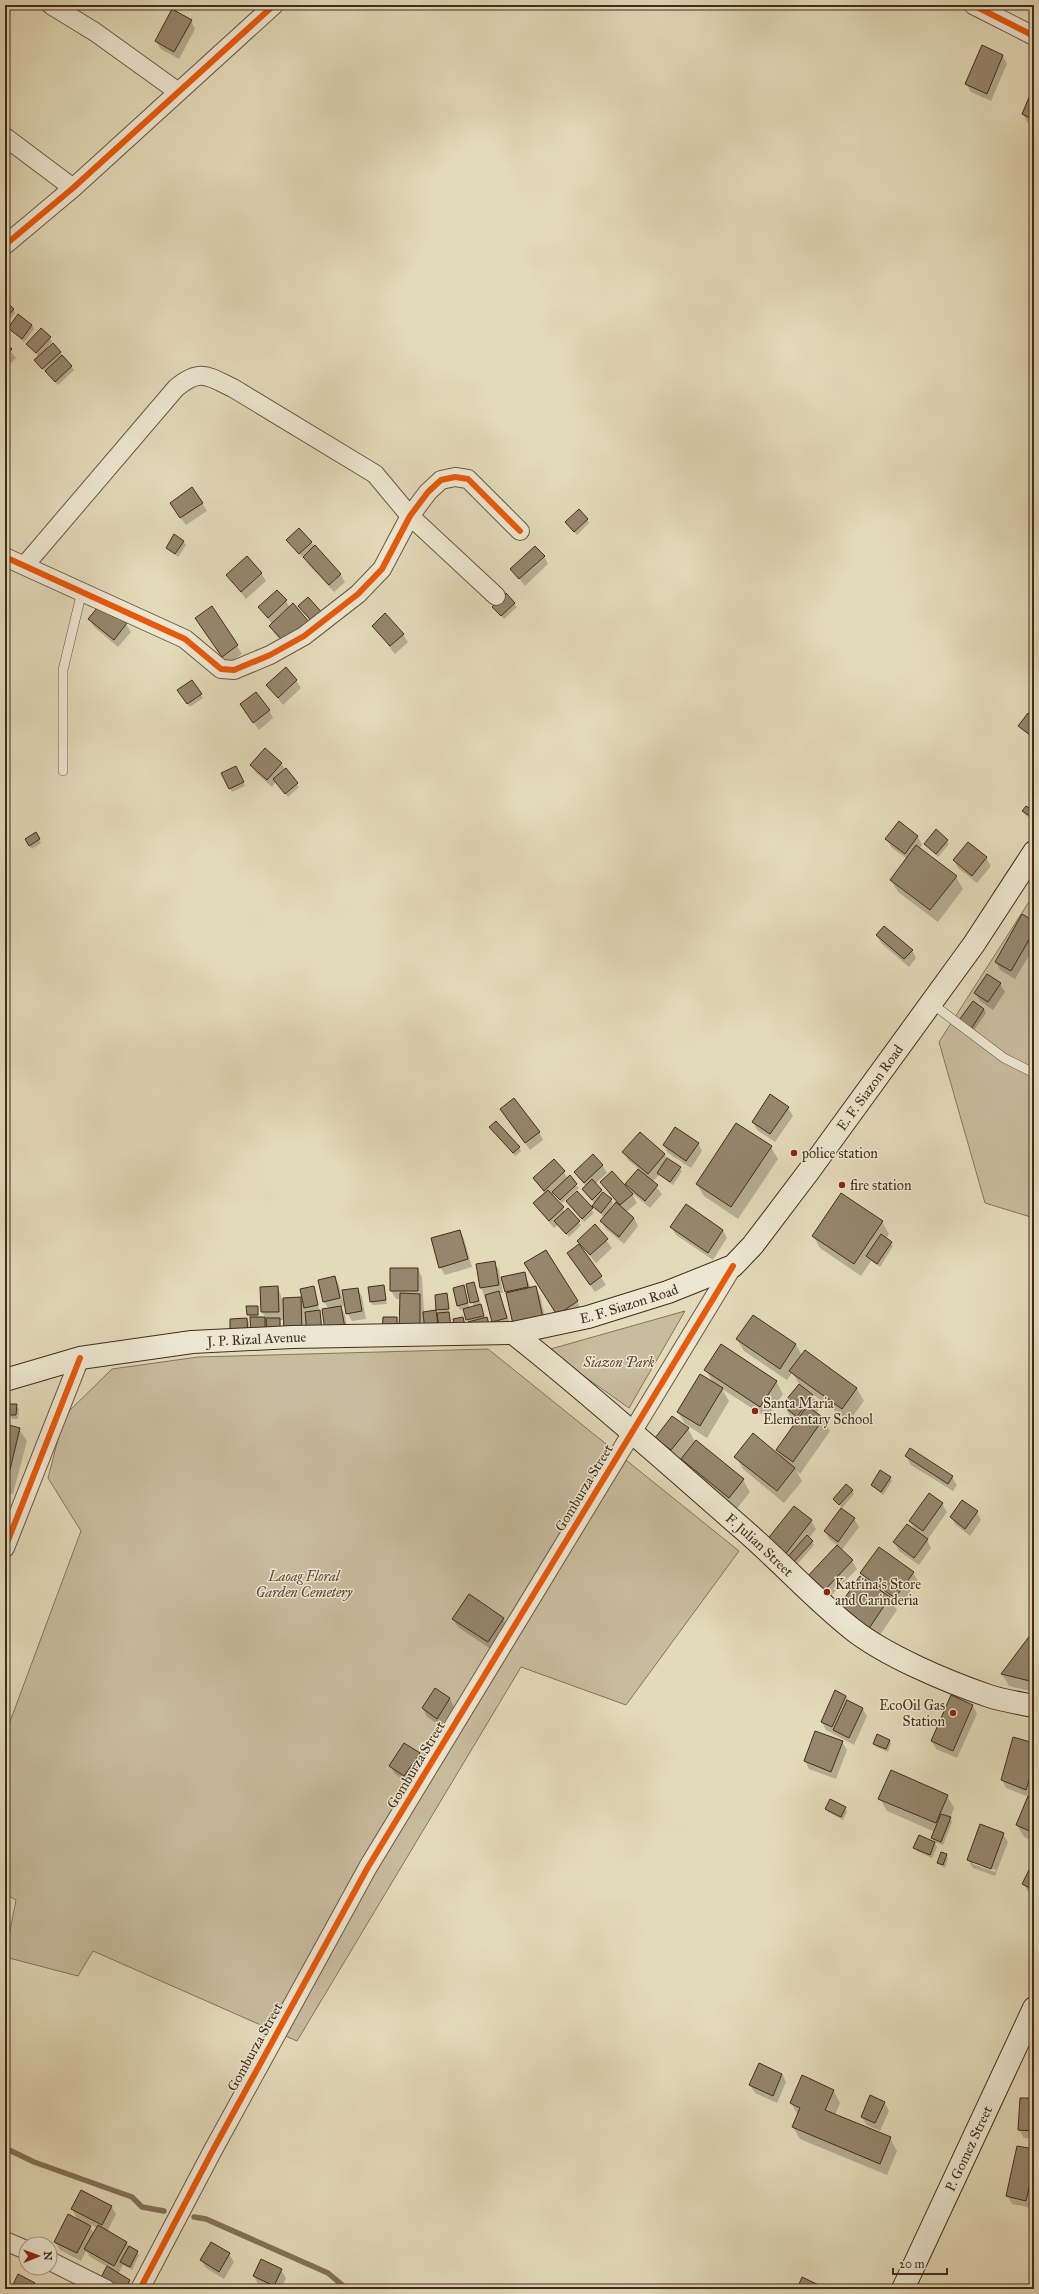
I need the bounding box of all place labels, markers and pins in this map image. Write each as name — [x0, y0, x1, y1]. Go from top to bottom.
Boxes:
place label: police station — [801, 1145, 878, 1162]
marker: police station — [789, 1148, 799, 1158]
place label: fire station — [850, 1177, 912, 1194]
marker: fire station — [837, 1180, 847, 1190]
place label: Santa Maria Elementary School — [763, 1395, 873, 1428]
marker: Santa Maria Elementary School — [750, 1406, 760, 1416]
place label: Katrina's Store and Carinderia — [835, 1576, 921, 1609]
marker: Katrina's Store and Carinderia — [822, 1587, 832, 1597]
place label: EcoOil Gas Station — [879, 1697, 945, 1730]
marker: EcoOil Gas Station — [948, 1708, 958, 1718]

